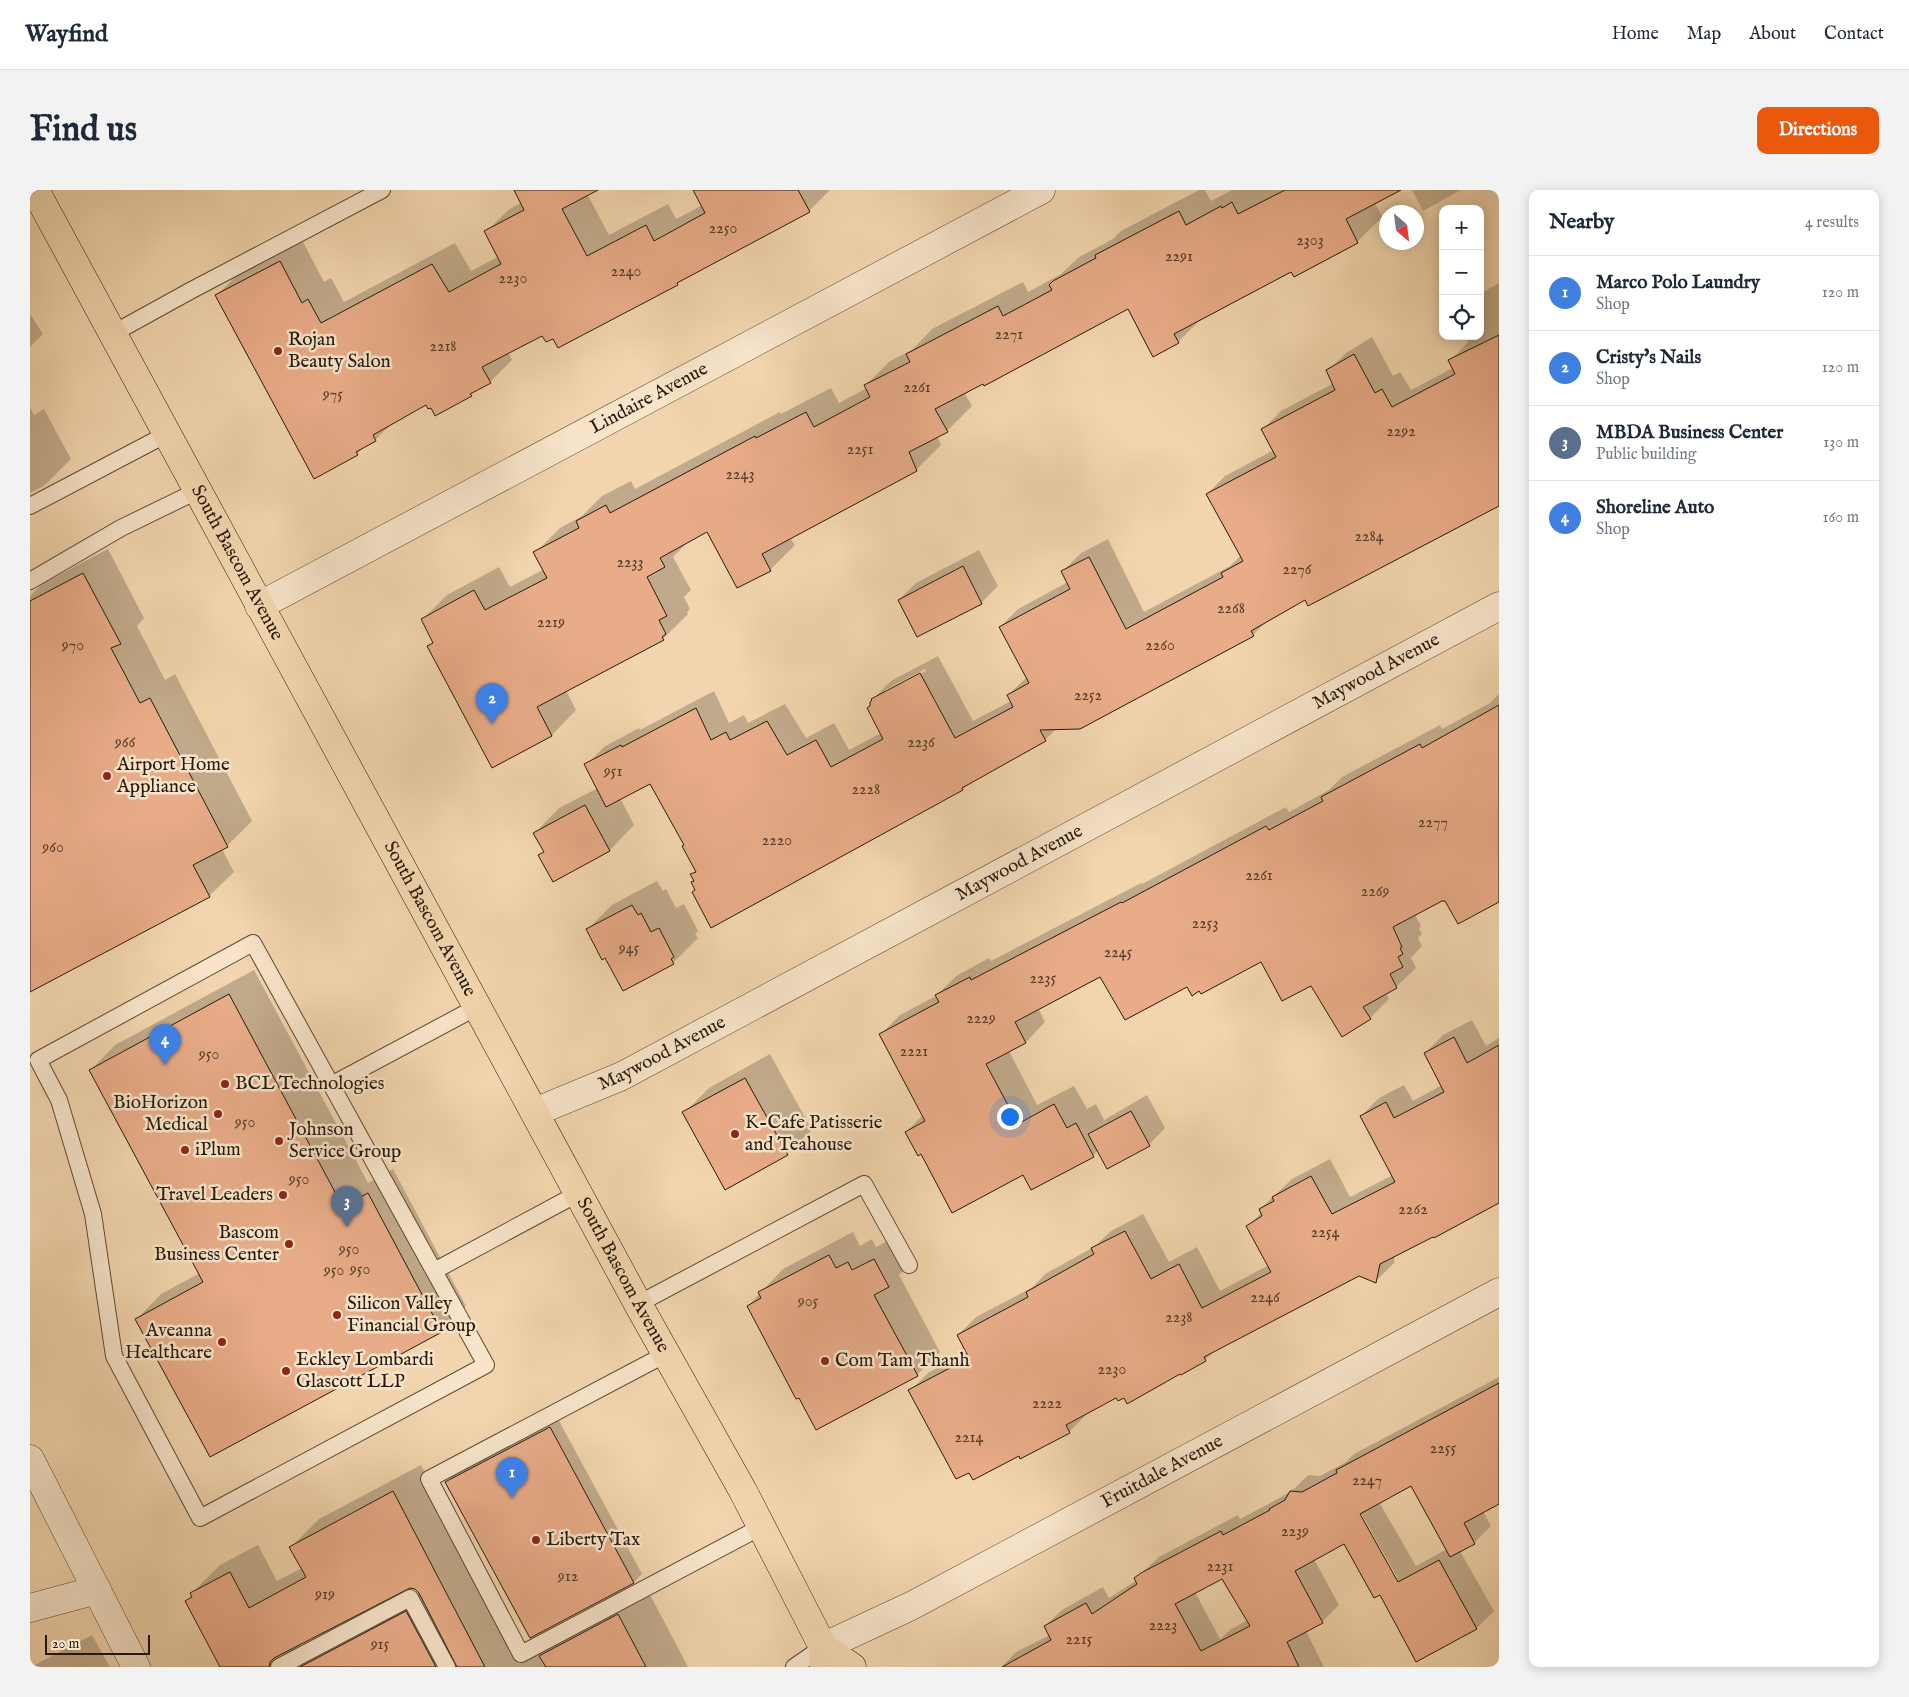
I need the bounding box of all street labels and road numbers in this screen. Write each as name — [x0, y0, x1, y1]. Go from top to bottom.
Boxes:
street label: Lindaire Avenue — [586, 357, 713, 440]
street label: South Bascom Avenue — [185, 481, 289, 645]
street label: Maywood Avenue — [1309, 628, 1444, 715]
street label: Maywood Avenue — [952, 819, 1087, 907]
street label: South Bascom Avenue — [378, 837, 482, 1001]
street label: Maywood Avenue — [595, 1010, 730, 1096]
street label: South Bascom Avenue — [571, 1193, 675, 1357]
street label: Fruitdale Avenue — [1097, 1429, 1228, 1514]

